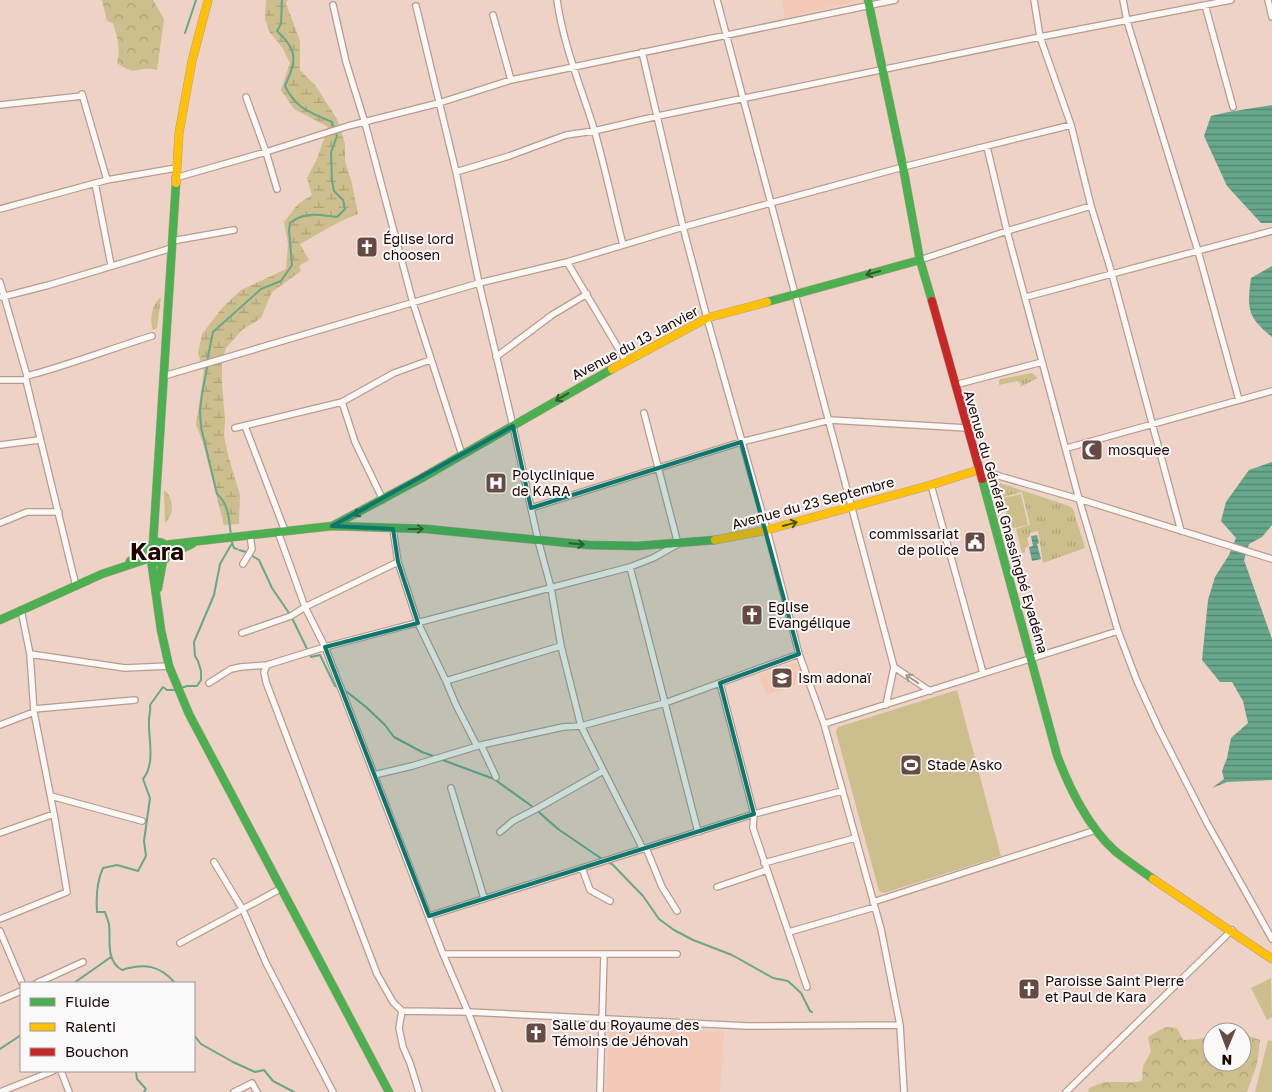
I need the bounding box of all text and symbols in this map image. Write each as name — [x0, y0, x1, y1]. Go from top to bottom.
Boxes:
place label: Église lord choosen — [383, 230, 454, 263]
church icon: Église lord choosen — [355, 235, 379, 259]
one-way arrow — [865, 268, 881, 278]
street label: Avenue du 13 Janvier — [568, 302, 702, 383]
street label: Avenue du Général Gnassingbé Eyadéma — [961, 388, 1052, 655]
one-way arrow — [555, 392, 569, 402]
mosque icon: mosquee — [1080, 438, 1104, 462]
place label: mosquee — [1108, 441, 1170, 458]
place label: Polyclinique de KARA — [512, 466, 595, 499]
hospital icon: Polyclinique de KARA — [484, 471, 508, 495]
street label: Avenue du 23 Septembre — [730, 473, 896, 532]
one-way arrow — [352, 507, 367, 517]
one-way arrow — [782, 518, 798, 528]
one-way arrow — [407, 524, 423, 534]
place label: commissariat de police — [869, 525, 959, 558]
public building icon: commissariat de police — [963, 530, 987, 554]
district label: Kara — [130, 536, 184, 565]
one-way arrow — [569, 539, 585, 549]
place label: Eglise Evangélique — [768, 598, 851, 631]
church icon: Eglise Evangélique — [740, 603, 764, 627]
school or university icon: Ism adonaï — [770, 666, 794, 690]
place label: Ism adonaï — [798, 669, 872, 686]
one-way arrow — [905, 674, 919, 684]
sports icon: Stade Asko — [899, 753, 923, 777]
place label: Stade Asko — [927, 756, 1002, 773]
place label: Paroisse Saint Pierre et Paul de Kara — [1045, 972, 1184, 1005]
church icon: Paroisse Saint Pierre et Paul de Kara — [1017, 977, 1041, 1001]
legend — [20, 982, 195, 1072]
text: Fluide — [65, 992, 110, 1010]
place label: Salle du Royaume des Témoins de Jéhovah — [552, 1016, 699, 1049]
text: Ralenti — [65, 1017, 116, 1035]
church icon: Salle du Royaume des Témoins de Jéhovah — [524, 1021, 548, 1045]
north arrow — [1202, 1022, 1252, 1072]
text: Bouchon — [65, 1042, 129, 1060]
text: N — [1221, 1052, 1232, 1069]

